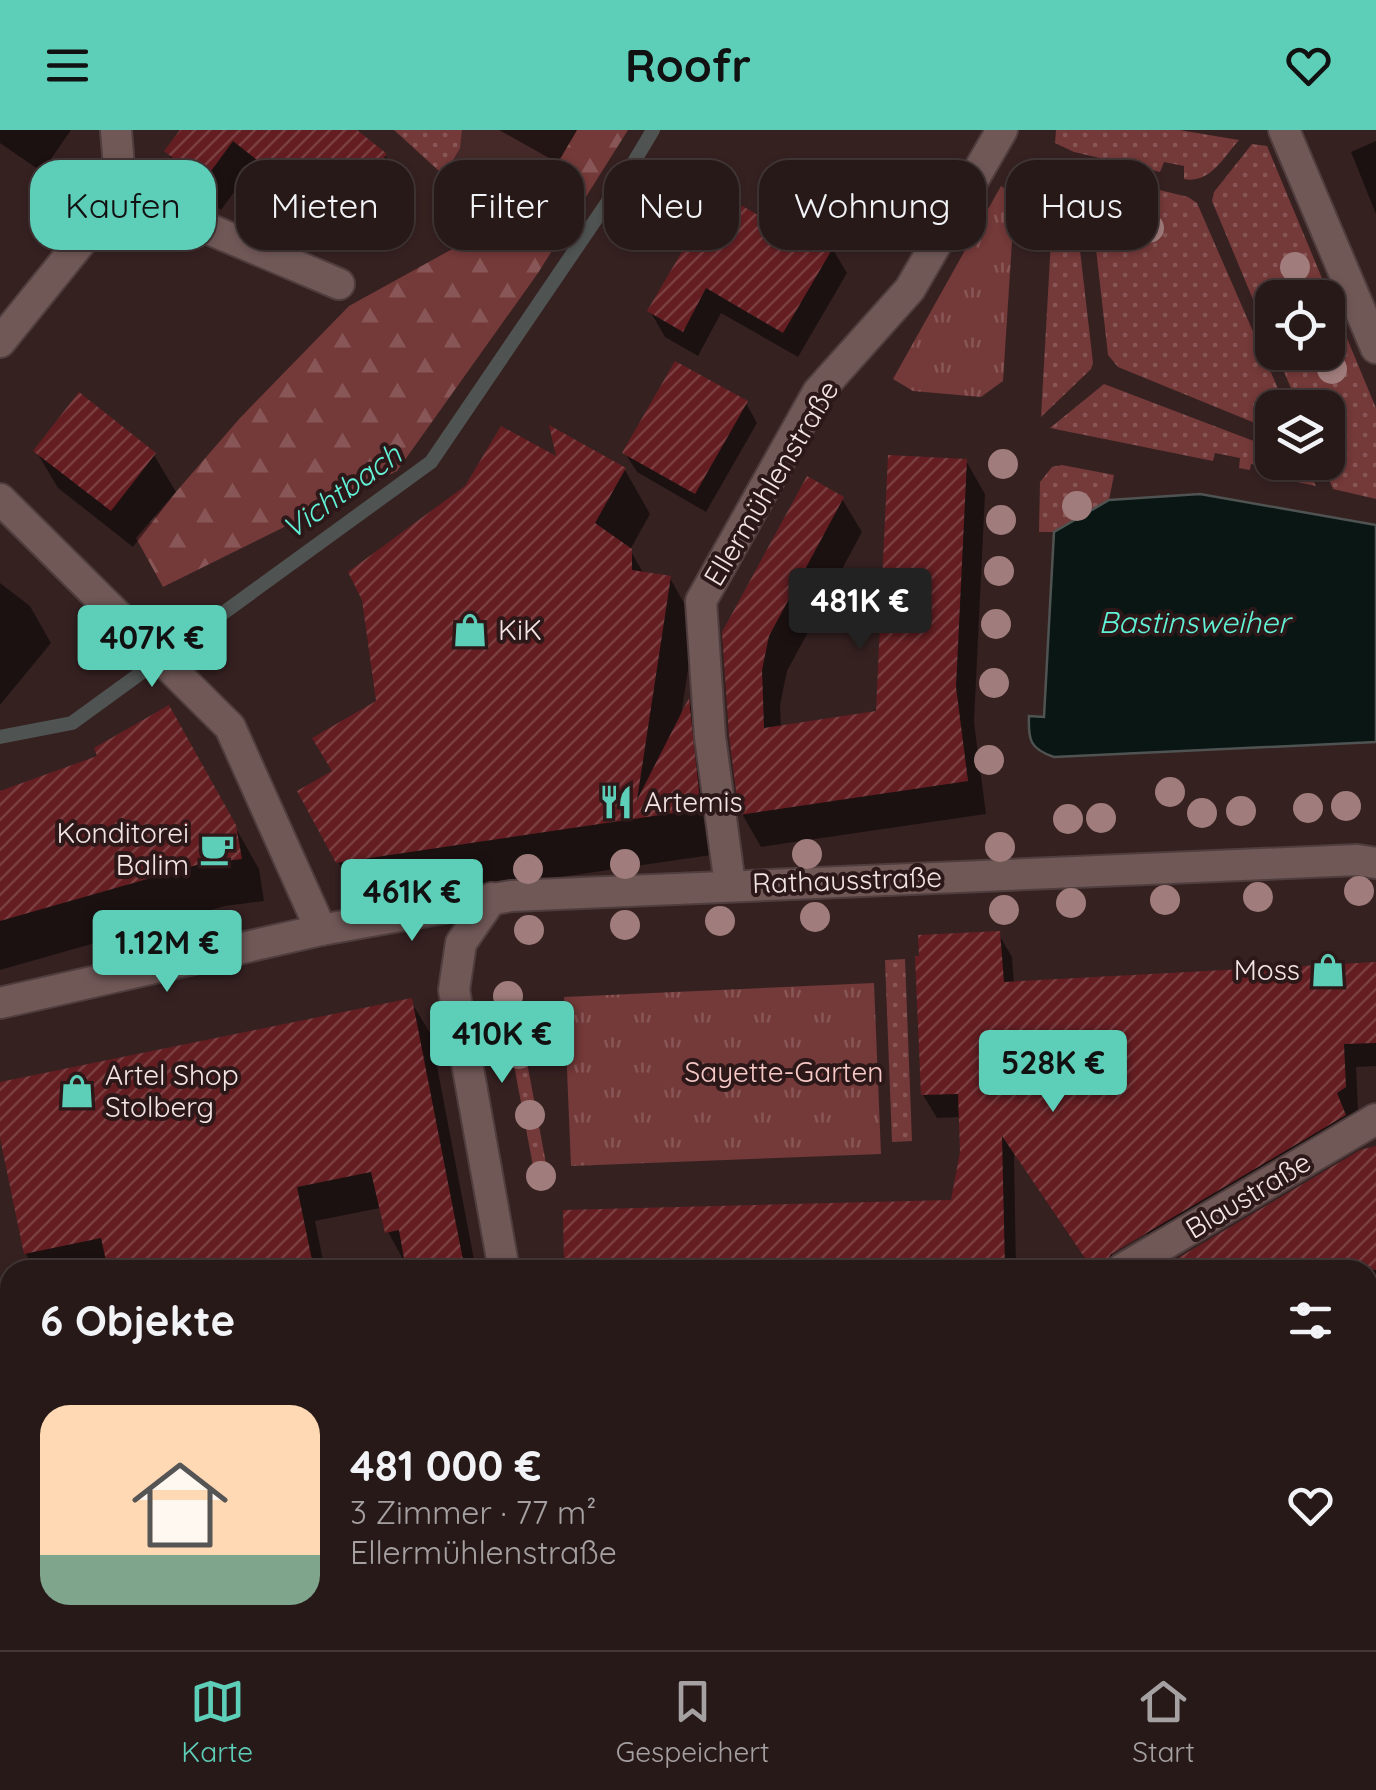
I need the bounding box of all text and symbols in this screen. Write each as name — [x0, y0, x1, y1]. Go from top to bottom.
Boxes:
text: Roofr — [625, 37, 751, 93]
icon: menu — [40, 38, 95, 93]
icon: heart — [1281, 38, 1336, 93]
chip: Kaufen — [30, 160, 216, 250]
chip: Mieten — [236, 160, 414, 250]
chip: Filter — [434, 160, 584, 250]
chip: Neu — [604, 160, 739, 250]
chip: Wohnung — [759, 160, 986, 250]
chip: Haus — [1006, 160, 1158, 250]
map controls — [1255, 280, 1345, 480]
button: locate — [1255, 280, 1345, 370]
street label: Ellermühlenstraße — [695, 374, 846, 592]
button: layers — [1255, 390, 1345, 480]
water label: Vichtbach — [274, 435, 409, 547]
pin: 481K € — [779, 568, 941, 653]
text: 481K € — [811, 580, 909, 620]
water label: Bastinsweiher — [1098, 603, 1293, 641]
pin: 407K € — [71, 605, 233, 690]
shop icon: KiK — [451, 611, 489, 649]
place label: KiK — [498, 612, 542, 647]
text: 407K € — [100, 617, 204, 657]
restaurant icon: Artemis — [597, 783, 635, 821]
place label: Artemis — [644, 784, 743, 819]
place label: Konditorei Balim — [56, 815, 189, 882]
cafe icon: Konditorei Balim — [198, 830, 236, 868]
pin: 461K € — [331, 859, 493, 944]
street label: Rathausstraße — [752, 859, 942, 900]
text: 461K € — [363, 871, 461, 911]
pin: 1.12M € — [75, 910, 259, 995]
text: 1.12M € — [115, 922, 219, 962]
shop icon: Moss — [1309, 951, 1347, 989]
place label: Moss — [1234, 952, 1300, 987]
pin: 410K € — [421, 1001, 583, 1086]
text: 410K € — [452, 1013, 552, 1053]
pin: 528K € — [972, 1030, 1134, 1115]
text: 528K € — [1001, 1042, 1105, 1082]
park label: Sayette-Garten — [685, 1054, 883, 1089]
place label: Artel Shop Stolberg — [105, 1057, 239, 1124]
shop icon: Artel Shop Stolberg — [58, 1072, 96, 1110]
street label: Blaustraße — [1179, 1144, 1317, 1246]
icon: filters — [1283, 1293, 1338, 1348]
text: 6 Objekte — [40, 1294, 235, 1347]
text: 481 000 € — [350, 1439, 541, 1492]
icon: home — [120, 1445, 240, 1565]
icon: heart — [1283, 1478, 1338, 1533]
text: 3 Zimmer · 77 m² — [350, 1492, 596, 1532]
text: Ellermühlenstraße — [350, 1532, 617, 1572]
tab: Karte — [181, 1674, 253, 1769]
tab: Gespeichert — [616, 1674, 770, 1769]
tab: Start — [1132, 1674, 1195, 1769]

